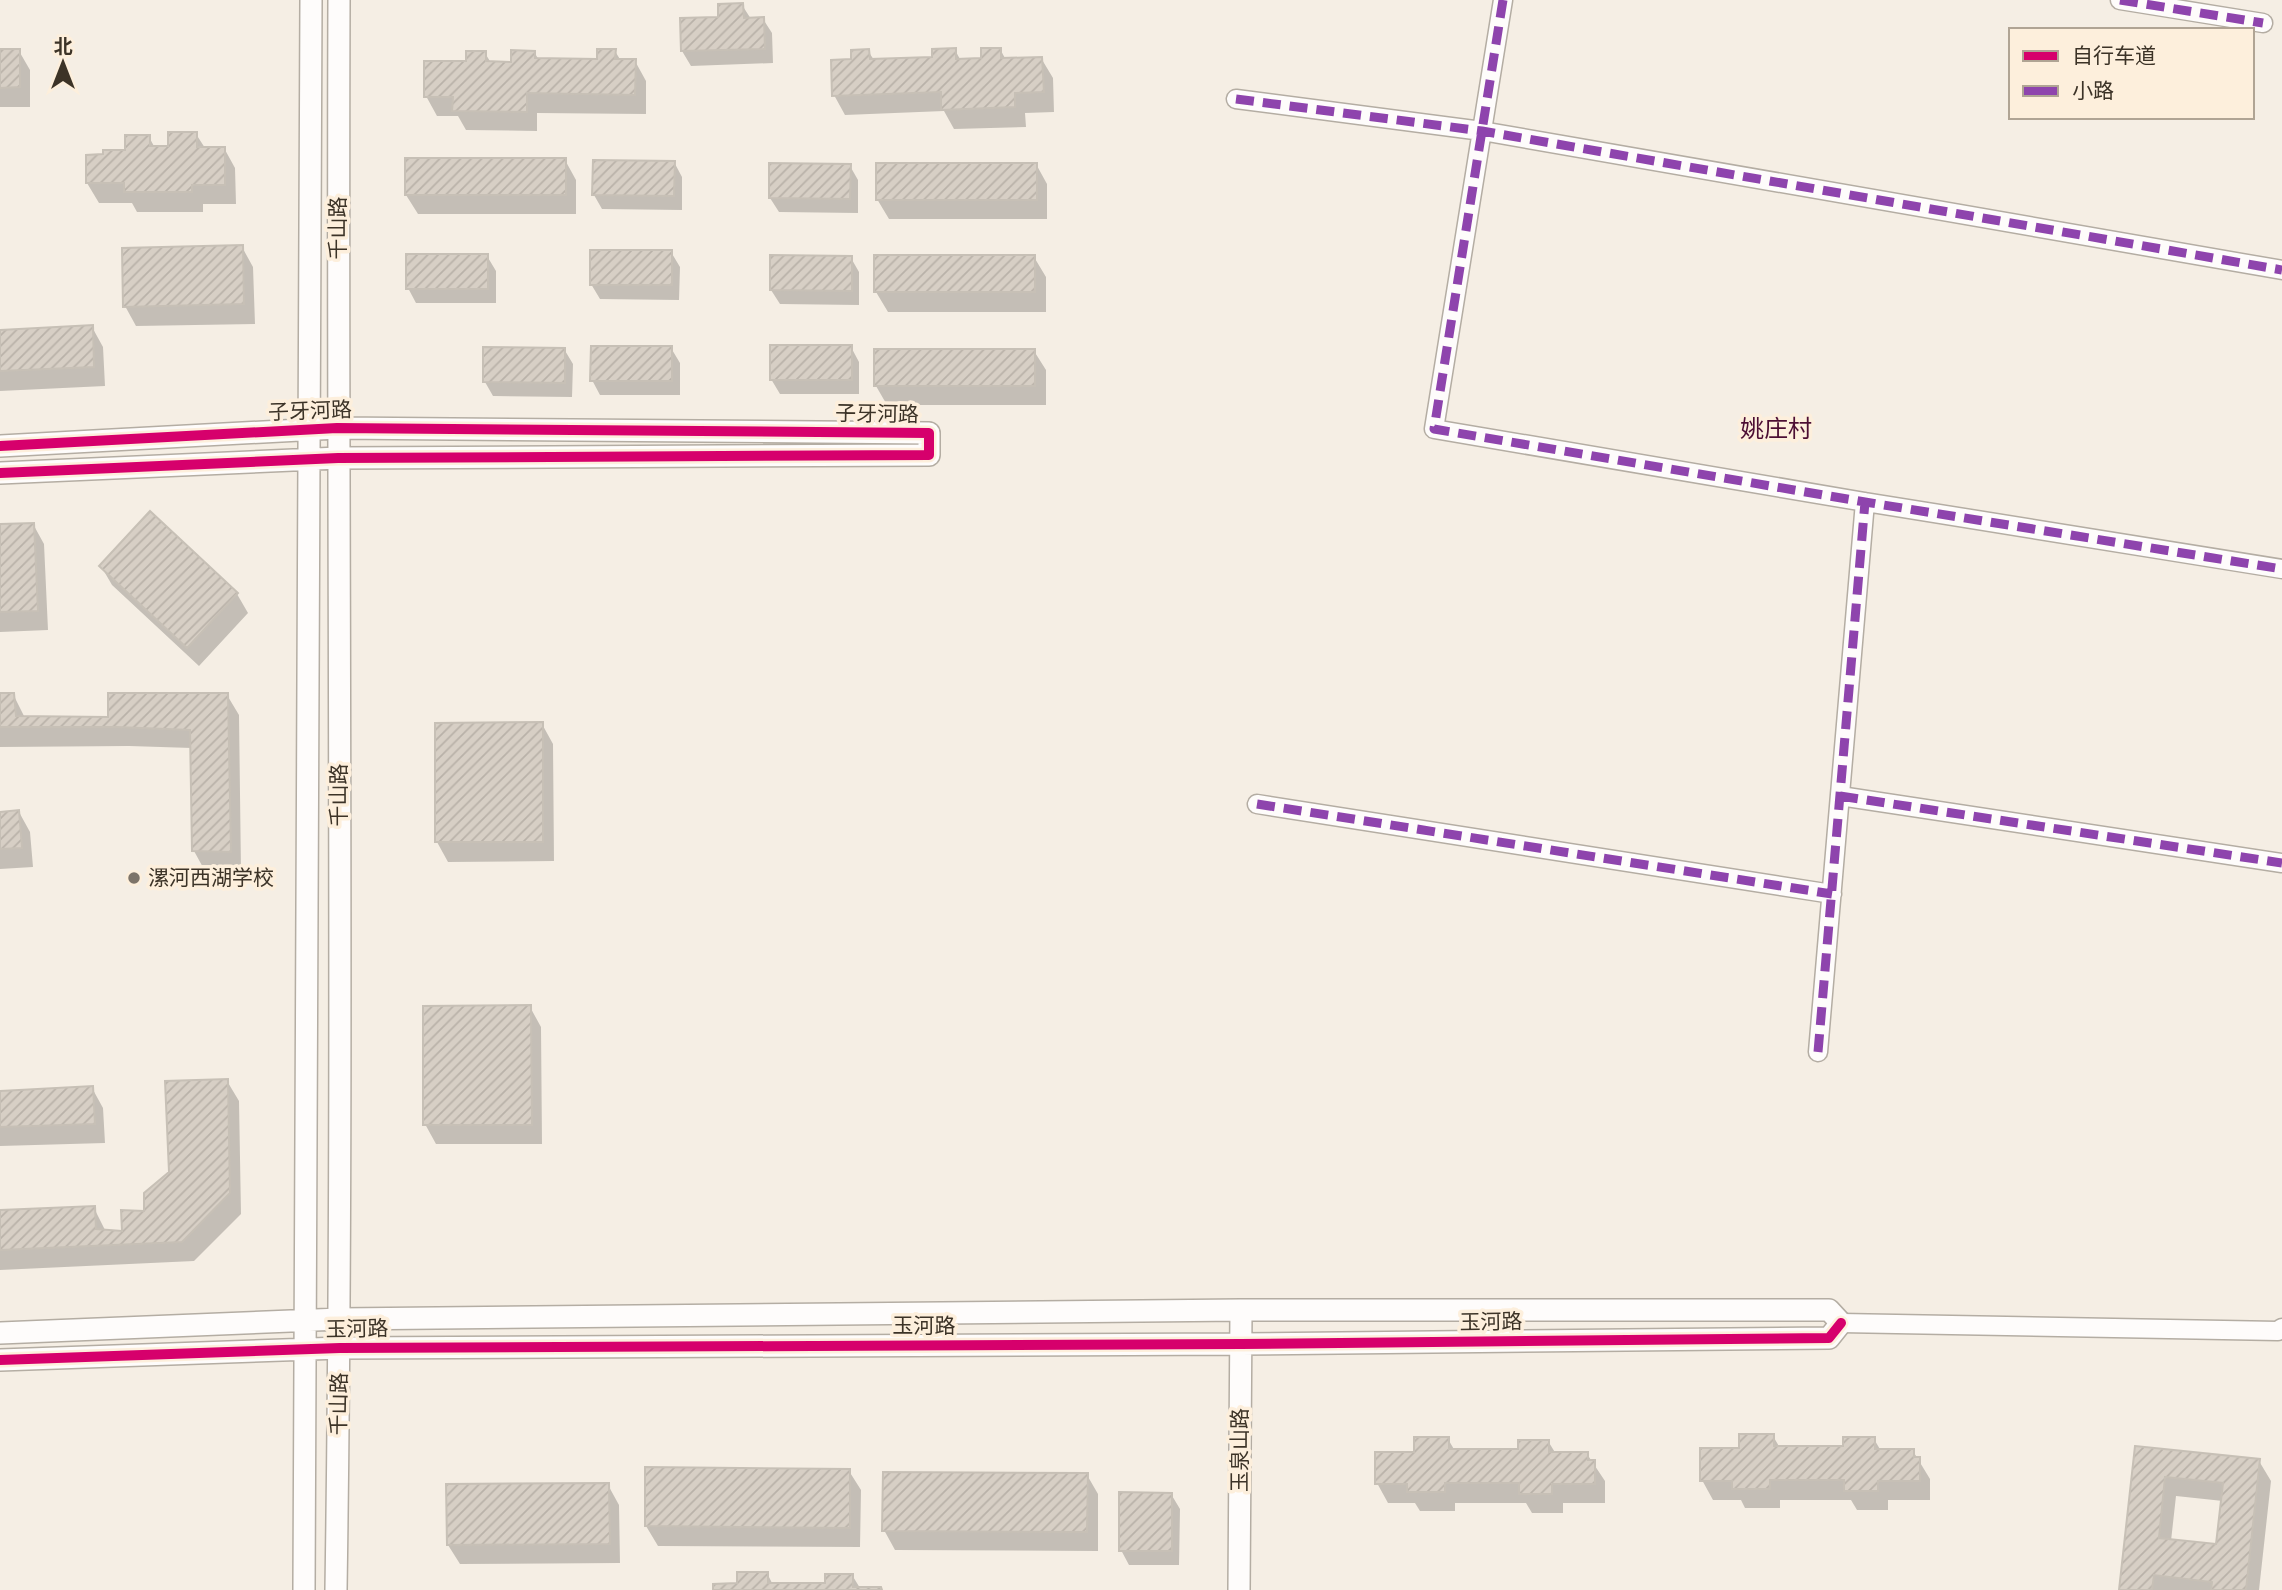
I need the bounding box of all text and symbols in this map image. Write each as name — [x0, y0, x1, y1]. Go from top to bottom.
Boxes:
north arrow — [28, 28, 98, 98]
legend — [2009, 28, 2254, 119]
text: 北 — [53, 35, 73, 58]
text: 自行车道 — [2072, 43, 2156, 68]
text: 小路 — [2072, 78, 2114, 103]
street label: 千山路 — [325, 197, 350, 260]
street label: 子牙河路 — [268, 397, 352, 424]
street label: 子牙河路 — [835, 400, 919, 427]
district label: 姚庄村 — [1740, 414, 1812, 443]
street label: 千山路 — [326, 764, 351, 827]
place label: 漯河西湖学校 — [148, 865, 274, 890]
marker: 漯河西湖学校 — [126, 870, 142, 886]
street label: 玉河路 — [1459, 1308, 1523, 1335]
street label: 玉河路 — [893, 1313, 956, 1338]
street label: 玉河路 — [325, 1315, 389, 1342]
street label: 千山路 — [325, 1372, 352, 1436]
street label: 玉泉山路 — [1227, 1408, 1252, 1492]

